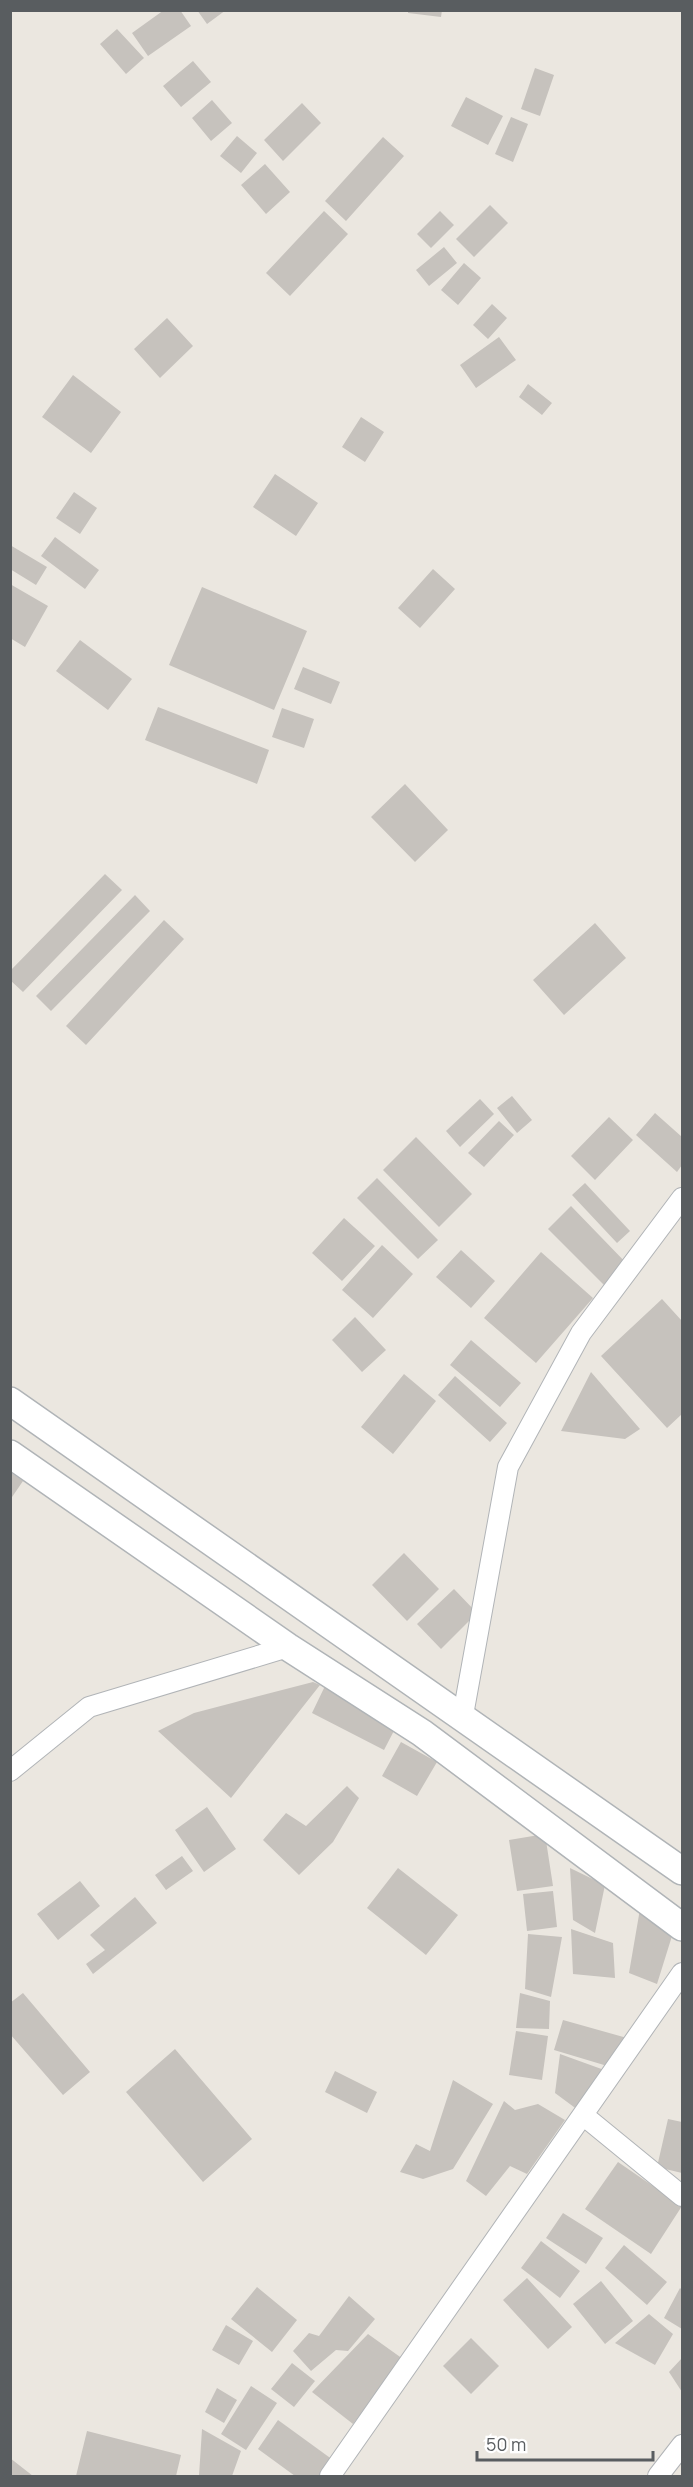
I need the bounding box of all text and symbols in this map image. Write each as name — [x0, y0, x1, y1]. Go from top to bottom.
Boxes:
scale bar — [477, 2424, 652, 2462]
text: 50 m — [486, 2432, 526, 2456]

